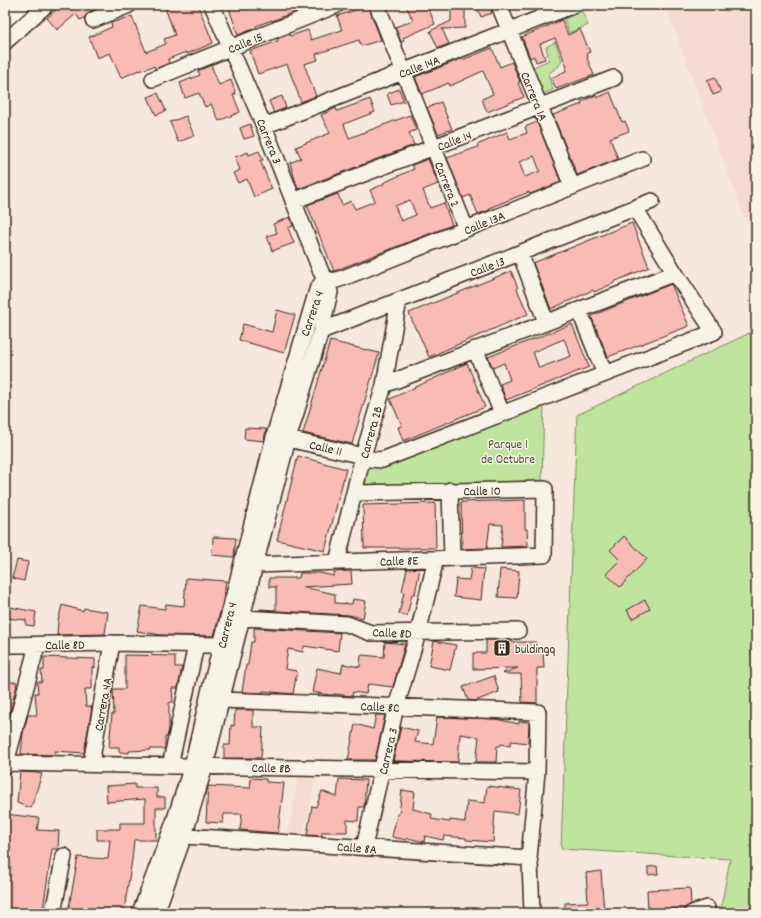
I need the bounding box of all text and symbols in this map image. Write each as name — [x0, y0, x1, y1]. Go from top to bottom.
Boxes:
street label: Calle 15 — [226, 29, 266, 60]
street label: Calle 14A — [397, 52, 443, 85]
street label: Carrera 1A — [514, 69, 551, 124]
street label: Carrera 3 — [250, 116, 285, 168]
street label: Calle 14 — [435, 127, 475, 158]
street label: Carrera 2 — [428, 159, 463, 211]
street label: Calle 13A — [461, 207, 508, 241]
street label: Calle 13 — [468, 253, 508, 284]
street label: Carrera 4 — [297, 288, 330, 339]
street label: Carrera 2B — [356, 404, 389, 461]
street label: Calle 11 — [307, 436, 344, 462]
park label: Parque 1 de Octubre — [481, 436, 535, 470]
street label: Calle 10 — [463, 483, 501, 502]
street label: Calle 8E — [380, 552, 419, 573]
street label: Carrera 4 — [214, 600, 243, 651]
street label: Calle 8D — [372, 624, 412, 645]
street label: Calle 8D — [45, 637, 85, 656]
building icon: buldingq — [492, 638, 512, 658]
place label: buldingq — [515, 641, 556, 660]
street label: Carrera 4A — [90, 676, 119, 733]
street label: Calle 8C — [360, 698, 400, 719]
street label: Carrera 3 — [375, 726, 404, 777]
street label: Calle 8B — [251, 760, 291, 779]
street label: Calle 8A — [336, 839, 377, 860]

